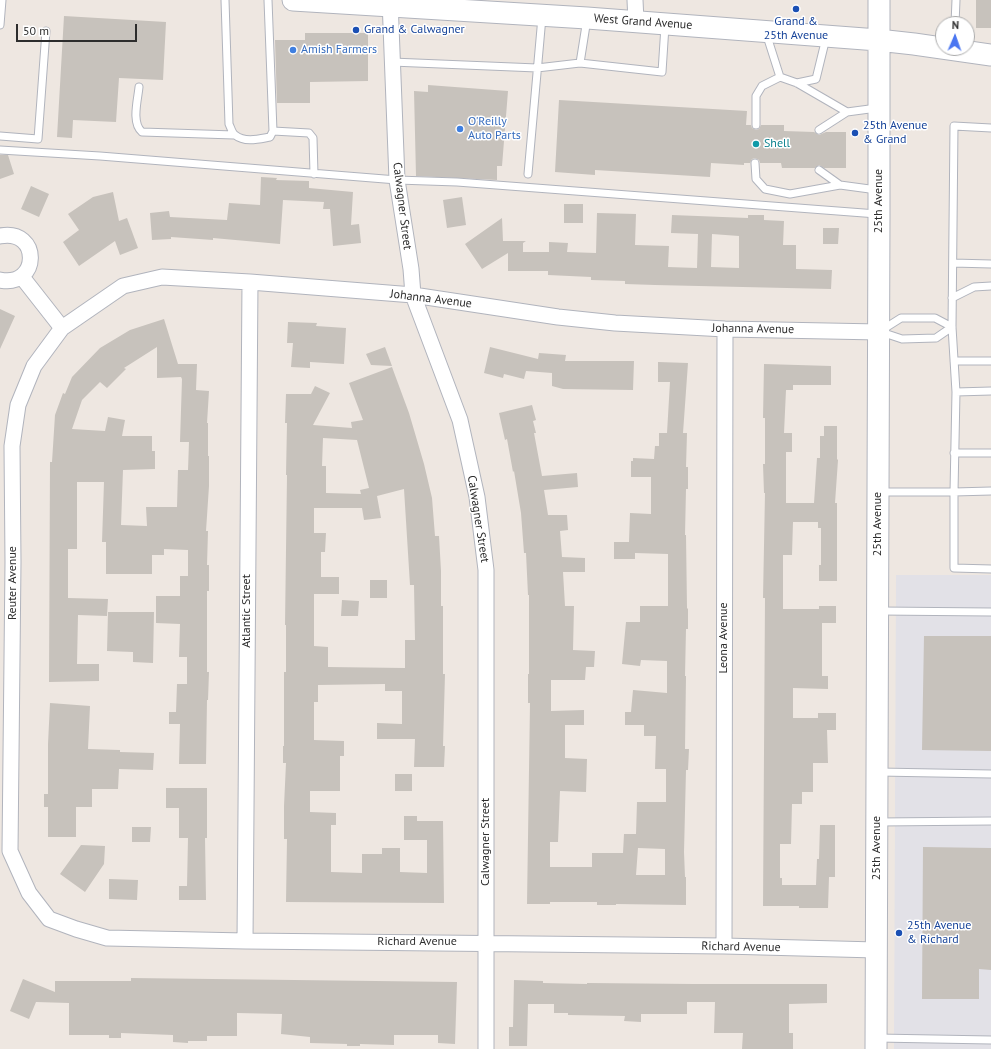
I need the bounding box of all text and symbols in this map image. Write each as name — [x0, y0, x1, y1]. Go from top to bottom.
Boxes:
marker: Grand & 25th Avenue — [791, 4, 801, 14]
street label: West Grand Avenue — [593, 11, 693, 33]
place label: Grand & 25th Avenue — [764, 15, 828, 43]
scale bar — [18, 16, 139, 42]
north arrow — [935, 16, 975, 56]
text: N — [952, 18, 959, 32]
text: 50 m — [23, 23, 49, 38]
place label: Grand & Calwagner — [364, 23, 465, 37]
marker: Grand & Calwagner — [351, 25, 361, 35]
place label: Amish Farmers — [301, 43, 377, 57]
marker: Amish Farmers — [288, 45, 298, 55]
place label: O'Reilly Auto Parts — [468, 115, 521, 143]
place label: 25th Avenue & Grand — [863, 119, 927, 147]
marker: O'Reilly Auto Parts — [455, 124, 465, 134]
marker: 25th Avenue & Grand — [850, 128, 860, 138]
place label: Shell — [764, 137, 790, 151]
marker: Shell — [751, 139, 761, 149]
street label: Calwagner Street — [389, 161, 415, 251]
street label: 25th Avenue — [872, 169, 886, 233]
street label: Johanna Avenue — [389, 287, 473, 311]
street label: Johanna Avenue — [712, 321, 794, 337]
street label: Calwagner Street — [464, 474, 492, 564]
street label: 25th Avenue — [871, 492, 885, 556]
street label: Reuter Avenue — [6, 546, 20, 620]
street label: Atlantic Street — [240, 574, 254, 648]
street label: Leona Avenue — [717, 602, 731, 674]
street label: Calwagner Street — [479, 798, 493, 886]
street label: 25th Avenue — [870, 816, 884, 880]
place label: 25th Avenue & Richard — [907, 919, 971, 947]
marker: 25th Avenue & Richard — [894, 928, 904, 938]
street label: Richard Avenue — [377, 935, 457, 949]
street label: Richard Avenue — [701, 939, 781, 955]

